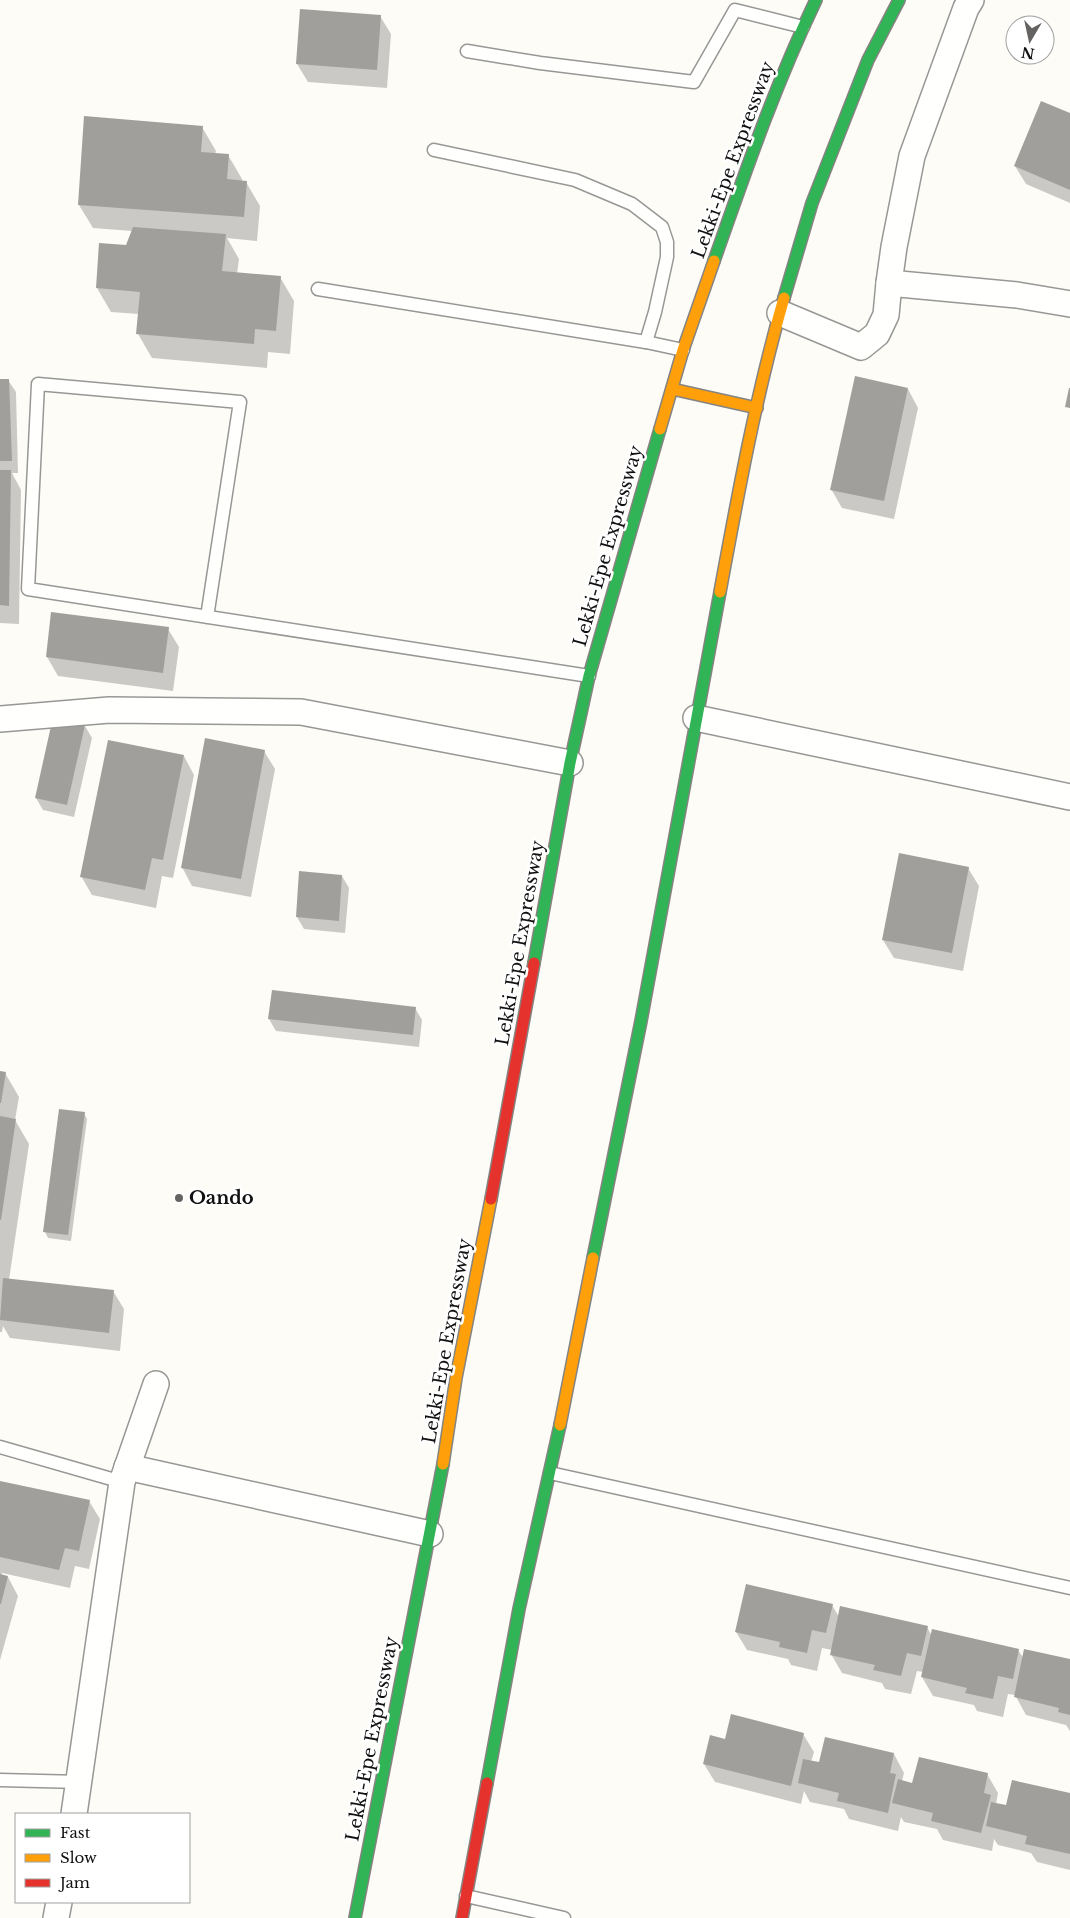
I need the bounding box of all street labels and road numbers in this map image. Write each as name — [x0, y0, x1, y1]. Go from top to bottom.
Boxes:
street label: Lekki-Epe Expressway — [687, 58, 779, 262]
street label: Lekki-Epe Expressway — [569, 442, 647, 649]
street label: Lekki-Epe Expressway — [491, 838, 549, 1047]
street label: Lekki-Epe Expressway — [418, 1236, 476, 1445]
street label: Lekki-Epe Expressway — [341, 1634, 403, 1843]

